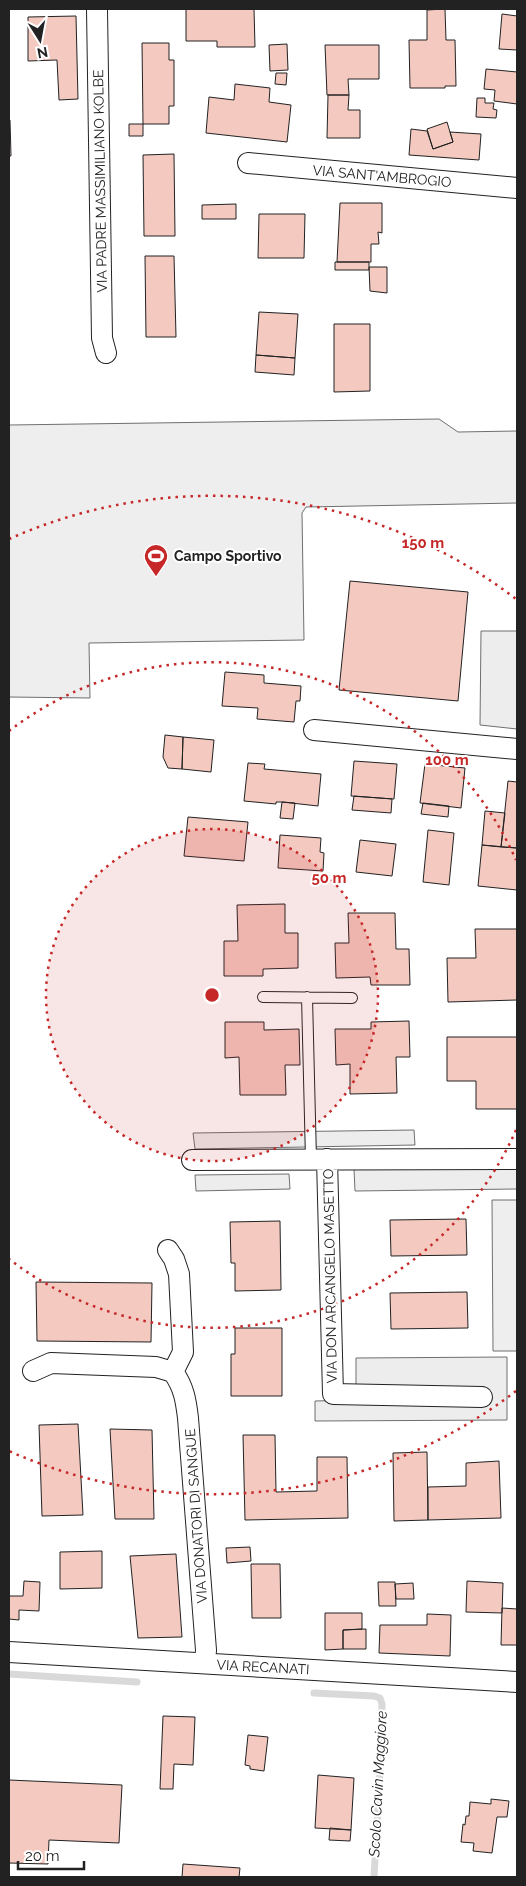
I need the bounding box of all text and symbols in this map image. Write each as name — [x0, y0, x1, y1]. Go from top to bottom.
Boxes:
north arrow — [15, 15, 65, 65]
text: N — [36, 44, 49, 62]
street label: VIA PADRE MASSIMILIANO KOLBE — [90, 69, 110, 293]
street label: VIA SANT'AMBROGIO — [312, 162, 452, 190]
text: 150 m — [402, 534, 444, 552]
sports icon: Campo Sportivo — [143, 543, 169, 577]
place label: Campo Sportivo — [174, 548, 282, 564]
text: 100 m — [425, 751, 469, 769]
text: 50 m — [311, 869, 347, 887]
centre of rings — [203, 986, 221, 1004]
street label: VIA DON ARCANGELO MASETTO — [320, 1169, 340, 1383]
street label: VIA DONATORI DI SANGUE — [182, 1428, 210, 1604]
street label: VIA RECANATI — [216, 1657, 310, 1677]
water label: Scolo Cavin Maggiore — [365, 1710, 391, 1859]
scale bar — [18, 1838, 84, 1870]
text: 20 m — [25, 1847, 60, 1865]

